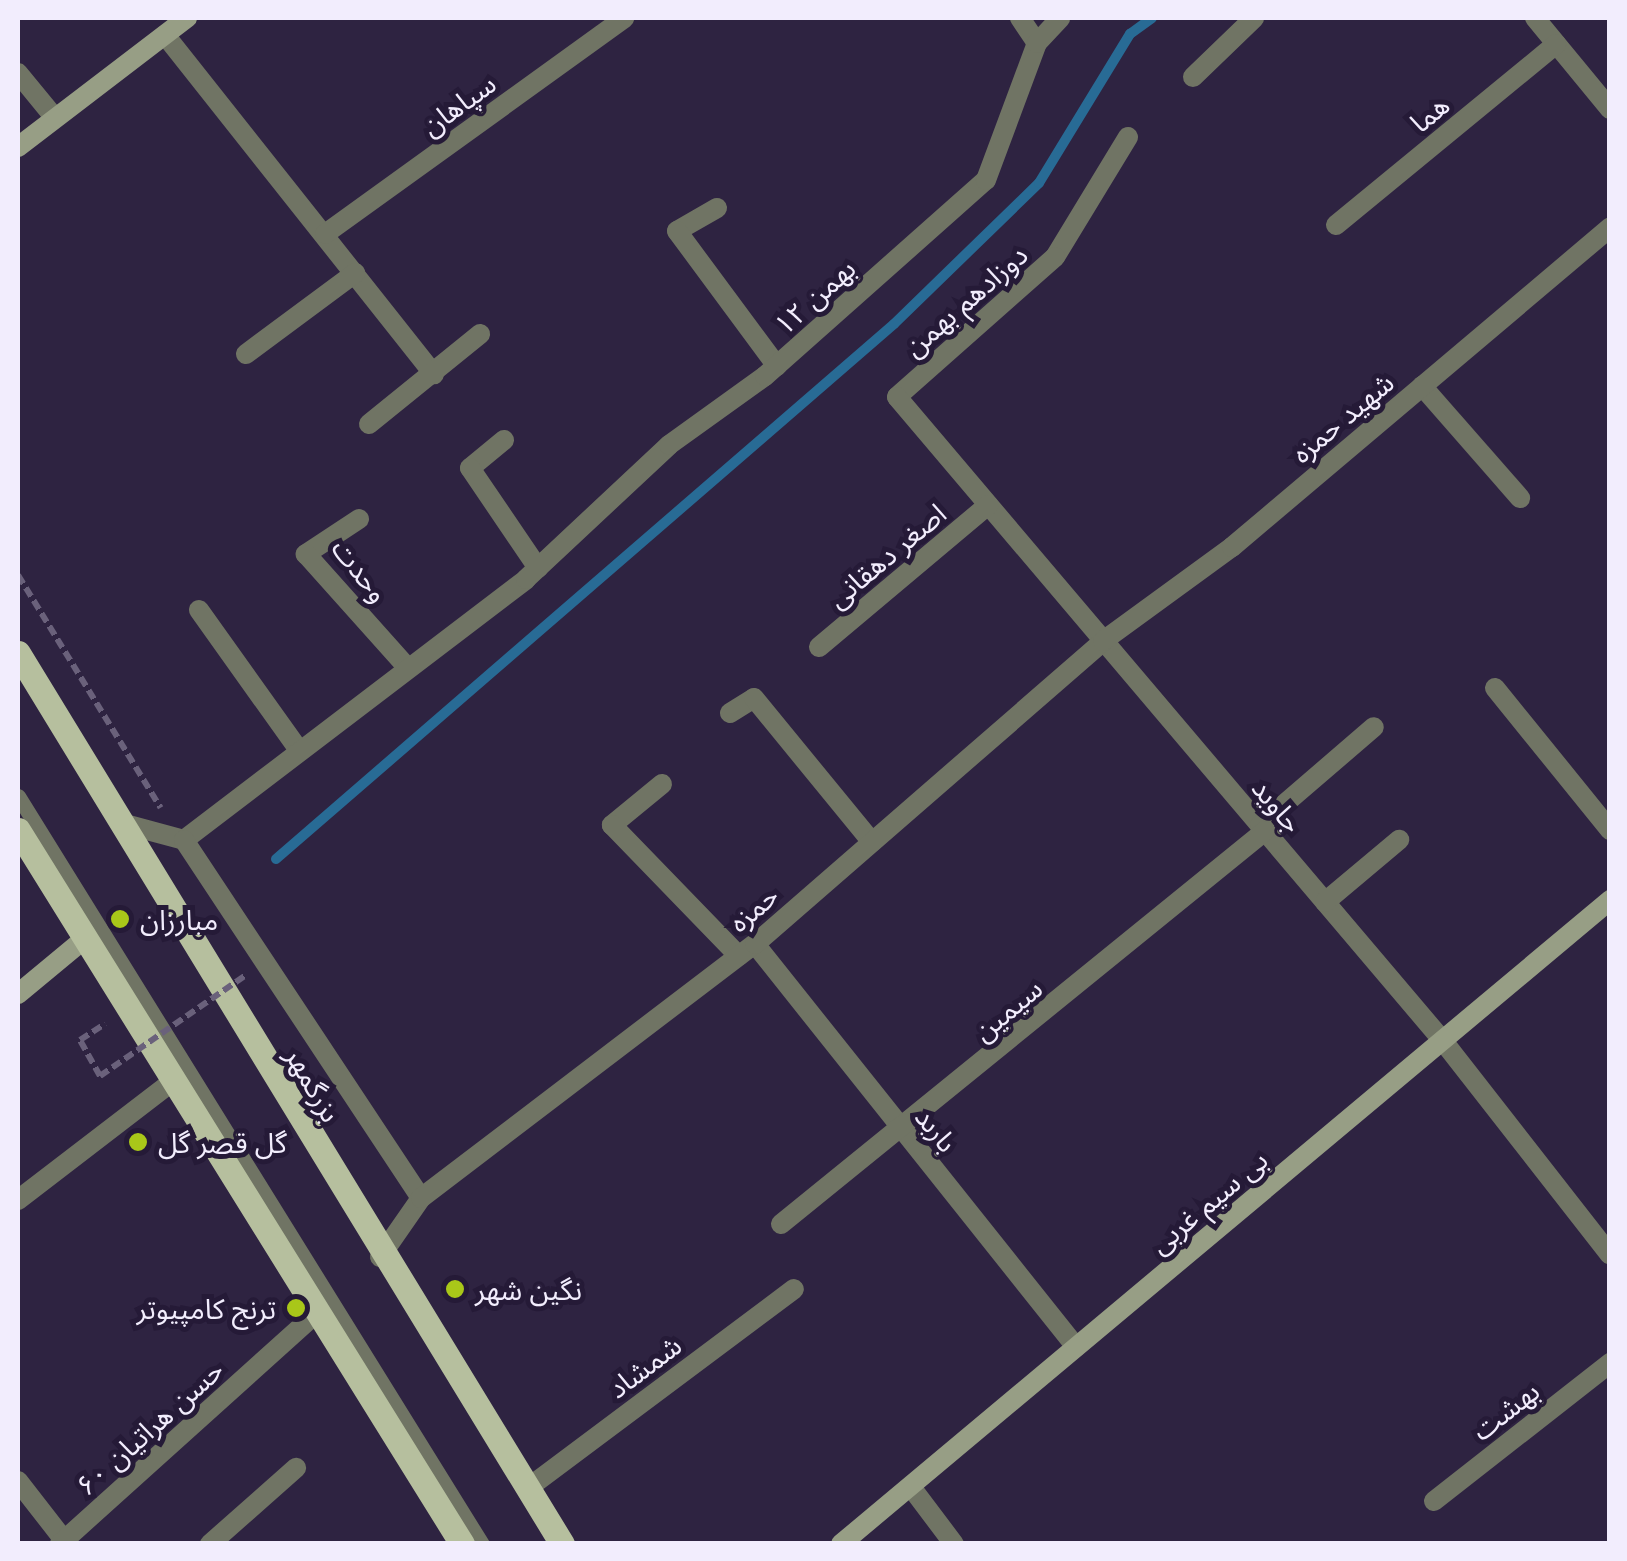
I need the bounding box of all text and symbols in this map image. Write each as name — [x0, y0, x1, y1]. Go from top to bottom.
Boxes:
street label: سپاهان — [414, 66, 502, 142]
street label: هما — [1403, 87, 1455, 139]
street label: دوزادهم بهمن — [896, 237, 1034, 363]
street label: ۱۲ بهمن — [766, 251, 862, 341]
street label: شهید حمزه — [1284, 365, 1400, 469]
street label: اصغر دهقانی — [820, 496, 952, 614]
street label: وحدت — [326, 531, 396, 609]
street label: جاوید — [1246, 771, 1310, 839]
street label: حمزه — [722, 878, 784, 938]
place label: مبارزان — [140, 902, 218, 936]
marker: مبارزان — [109, 908, 131, 930]
street label: سیمین — [966, 971, 1048, 1047]
street label: بزرگمهر — [279, 1041, 349, 1127]
street label: باربد — [909, 1100, 965, 1158]
place label: گل قصر گل — [158, 1125, 287, 1159]
marker: گل قصر گل — [127, 1131, 149, 1153]
street label: بی سیم غربی — [1142, 1142, 1274, 1260]
place label: نگین شهر — [475, 1272, 582, 1306]
marker: نگین شهر — [444, 1278, 466, 1300]
place label: ترنج کامپیوتر — [136, 1291, 276, 1325]
marker: ترنج کامپیوتر — [285, 1297, 307, 1319]
street label: شمشاد — [601, 1327, 687, 1405]
street label: حسن هراتیان ۶۰ — [68, 1352, 230, 1502]
street label: بهشت — [1465, 1373, 1545, 1447]

